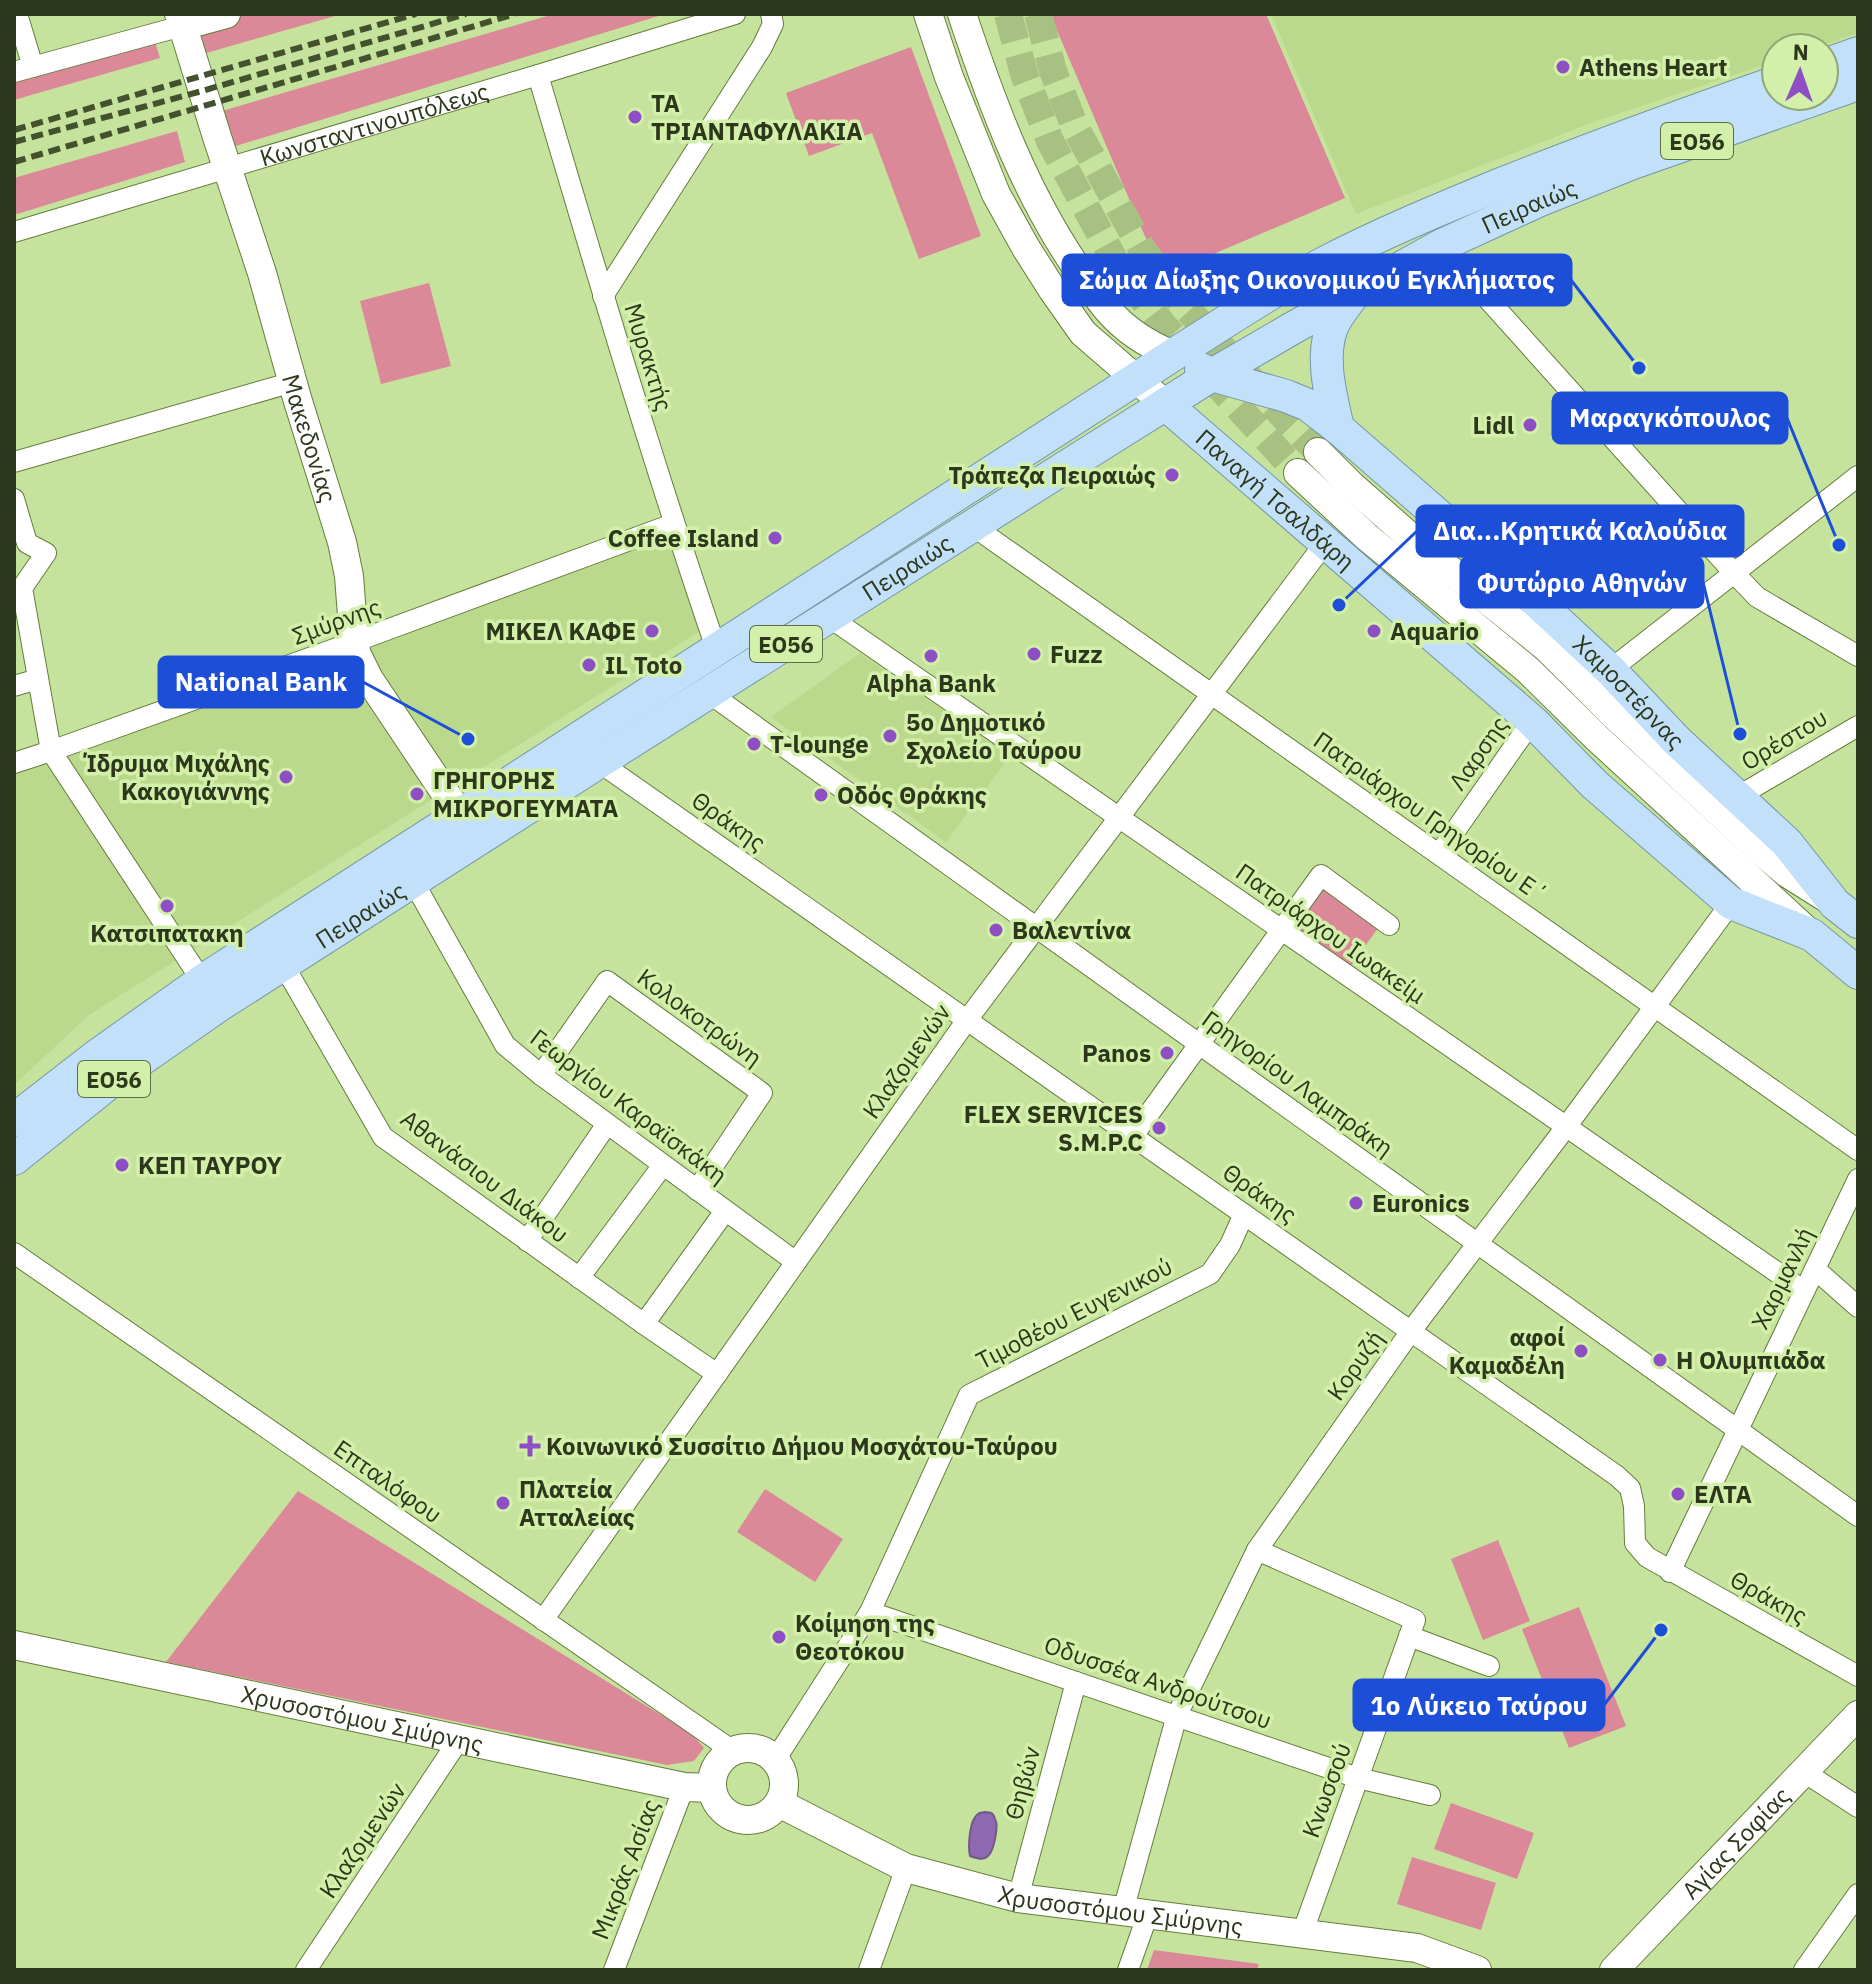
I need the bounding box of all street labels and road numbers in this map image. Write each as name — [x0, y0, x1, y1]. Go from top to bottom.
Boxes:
street label: Κωνσταντινουπόλεως — [256, 75, 492, 173]
road number: ΕΟ56 — [1661, 123, 1733, 159]
street label: Πειραιώς — [1476, 171, 1581, 241]
street label: Μυρακτής — [617, 299, 681, 415]
street label: Μακεδονίας — [275, 370, 345, 506]
street label: Παναγή Τσαλδάρη — [1189, 422, 1362, 577]
street label: Πειραιώς — [856, 527, 958, 608]
street label: Σμύρνης — [287, 590, 385, 652]
road number: ΕΟ56 — [750, 626, 822, 662]
street label: Χαμοστέρνας — [1566, 628, 1691, 756]
street label: Ορέστου — [1735, 701, 1833, 777]
street label: Λαρσης — [1441, 710, 1515, 796]
street label: Πατριάρχου Γρηγορίου Ε΄ — [1308, 724, 1554, 910]
street label: Θράκης — [686, 784, 772, 858]
street label: Πατριάρχου Ιωακείμ — [1230, 855, 1432, 1011]
street label: Πειραιώς — [309, 874, 411, 956]
street label: Κολοκοτρώνη — [631, 961, 769, 1073]
street label: Κλαζομενών — [855, 997, 957, 1125]
street label: Γρηγορίου Λαμπράκη — [1196, 1003, 1400, 1163]
street label: Γεωργίου Καραϊσκάκη — [524, 1021, 734, 1191]
road number: ΕΟ56 — [78, 1061, 150, 1097]
street label: Αθανάσιου Διάκου — [394, 1102, 576, 1250]
street label: Θράκης — [1217, 1156, 1303, 1230]
street label: Χαρμανλή — [1744, 1222, 1820, 1334]
street label: Τιμοθέου Ευγενικού — [970, 1250, 1178, 1376]
street label: Κορυζή — [1319, 1324, 1391, 1406]
street label: Επταλόφου — [328, 1432, 448, 1530]
street label: Θράκης — [1725, 1563, 1813, 1631]
street label: Οδυσσέα Ανδρούτσου — [1040, 1628, 1276, 1736]
street label: Χρυσοστόμου Σμύρνης — [238, 1678, 486, 1760]
street label: Κνωσσού — [1294, 1738, 1358, 1842]
street label: Θηβών — [997, 1743, 1047, 1823]
street label: Κλαζομενών — [311, 1776, 413, 1904]
street label: Αγίας Σοφίας — [1674, 1780, 1797, 1906]
street label: Μικράς Ασίας — [584, 1794, 666, 1944]
street label: Χρυσοστόμου Σμύρνης — [995, 1877, 1245, 1942]

